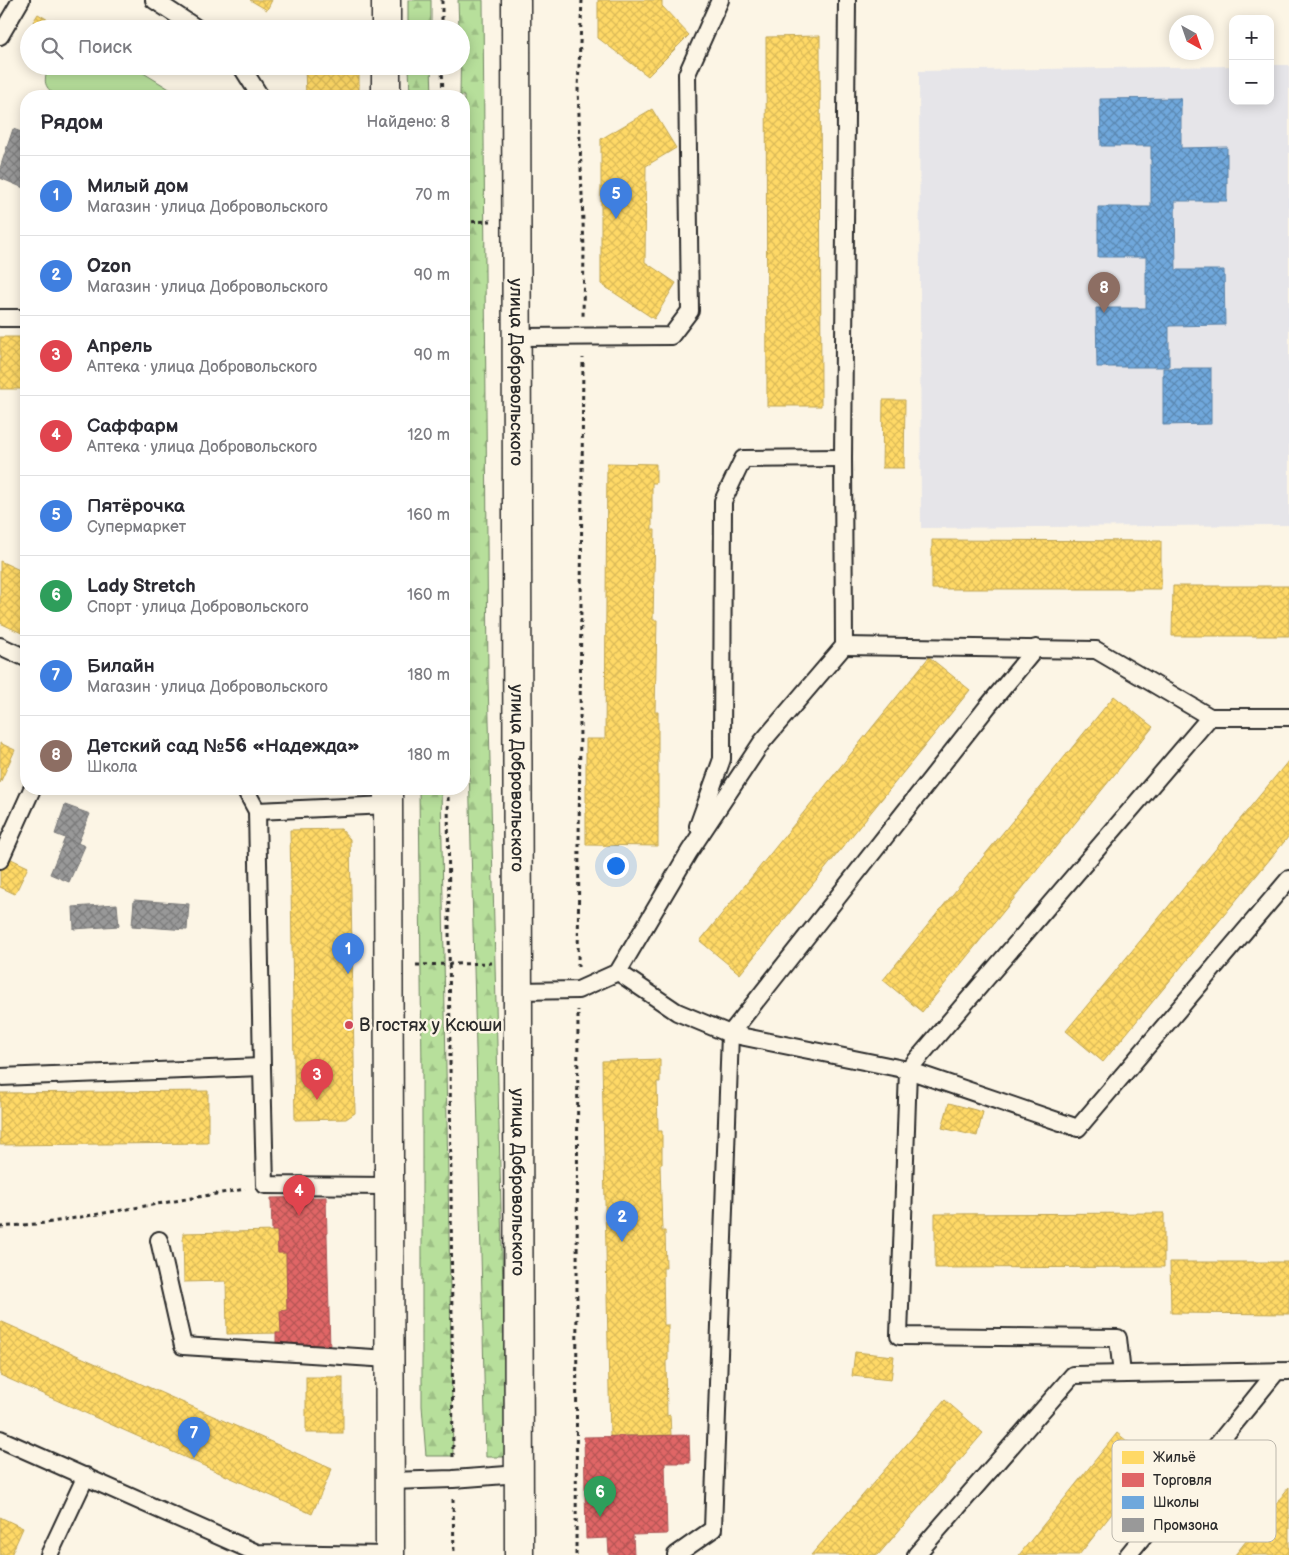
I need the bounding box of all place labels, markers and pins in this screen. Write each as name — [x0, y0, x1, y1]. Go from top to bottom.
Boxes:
pin: 5 — [600, 178, 632, 219]
pin: 8 — [1088, 272, 1120, 313]
pin: 1 — [332, 933, 364, 974]
place label: В гостях у Ксюши — [359, 1015, 502, 1036]
marker: В гостях у Ксюши — [343, 1019, 355, 1031]
pin: 3 — [301, 1059, 333, 1100]
pin: 4 — [283, 1175, 315, 1216]
pin: 2 — [606, 1201, 638, 1242]
pin: 7 — [178, 1417, 210, 1458]
pin: 6 — [584, 1476, 616, 1517]

